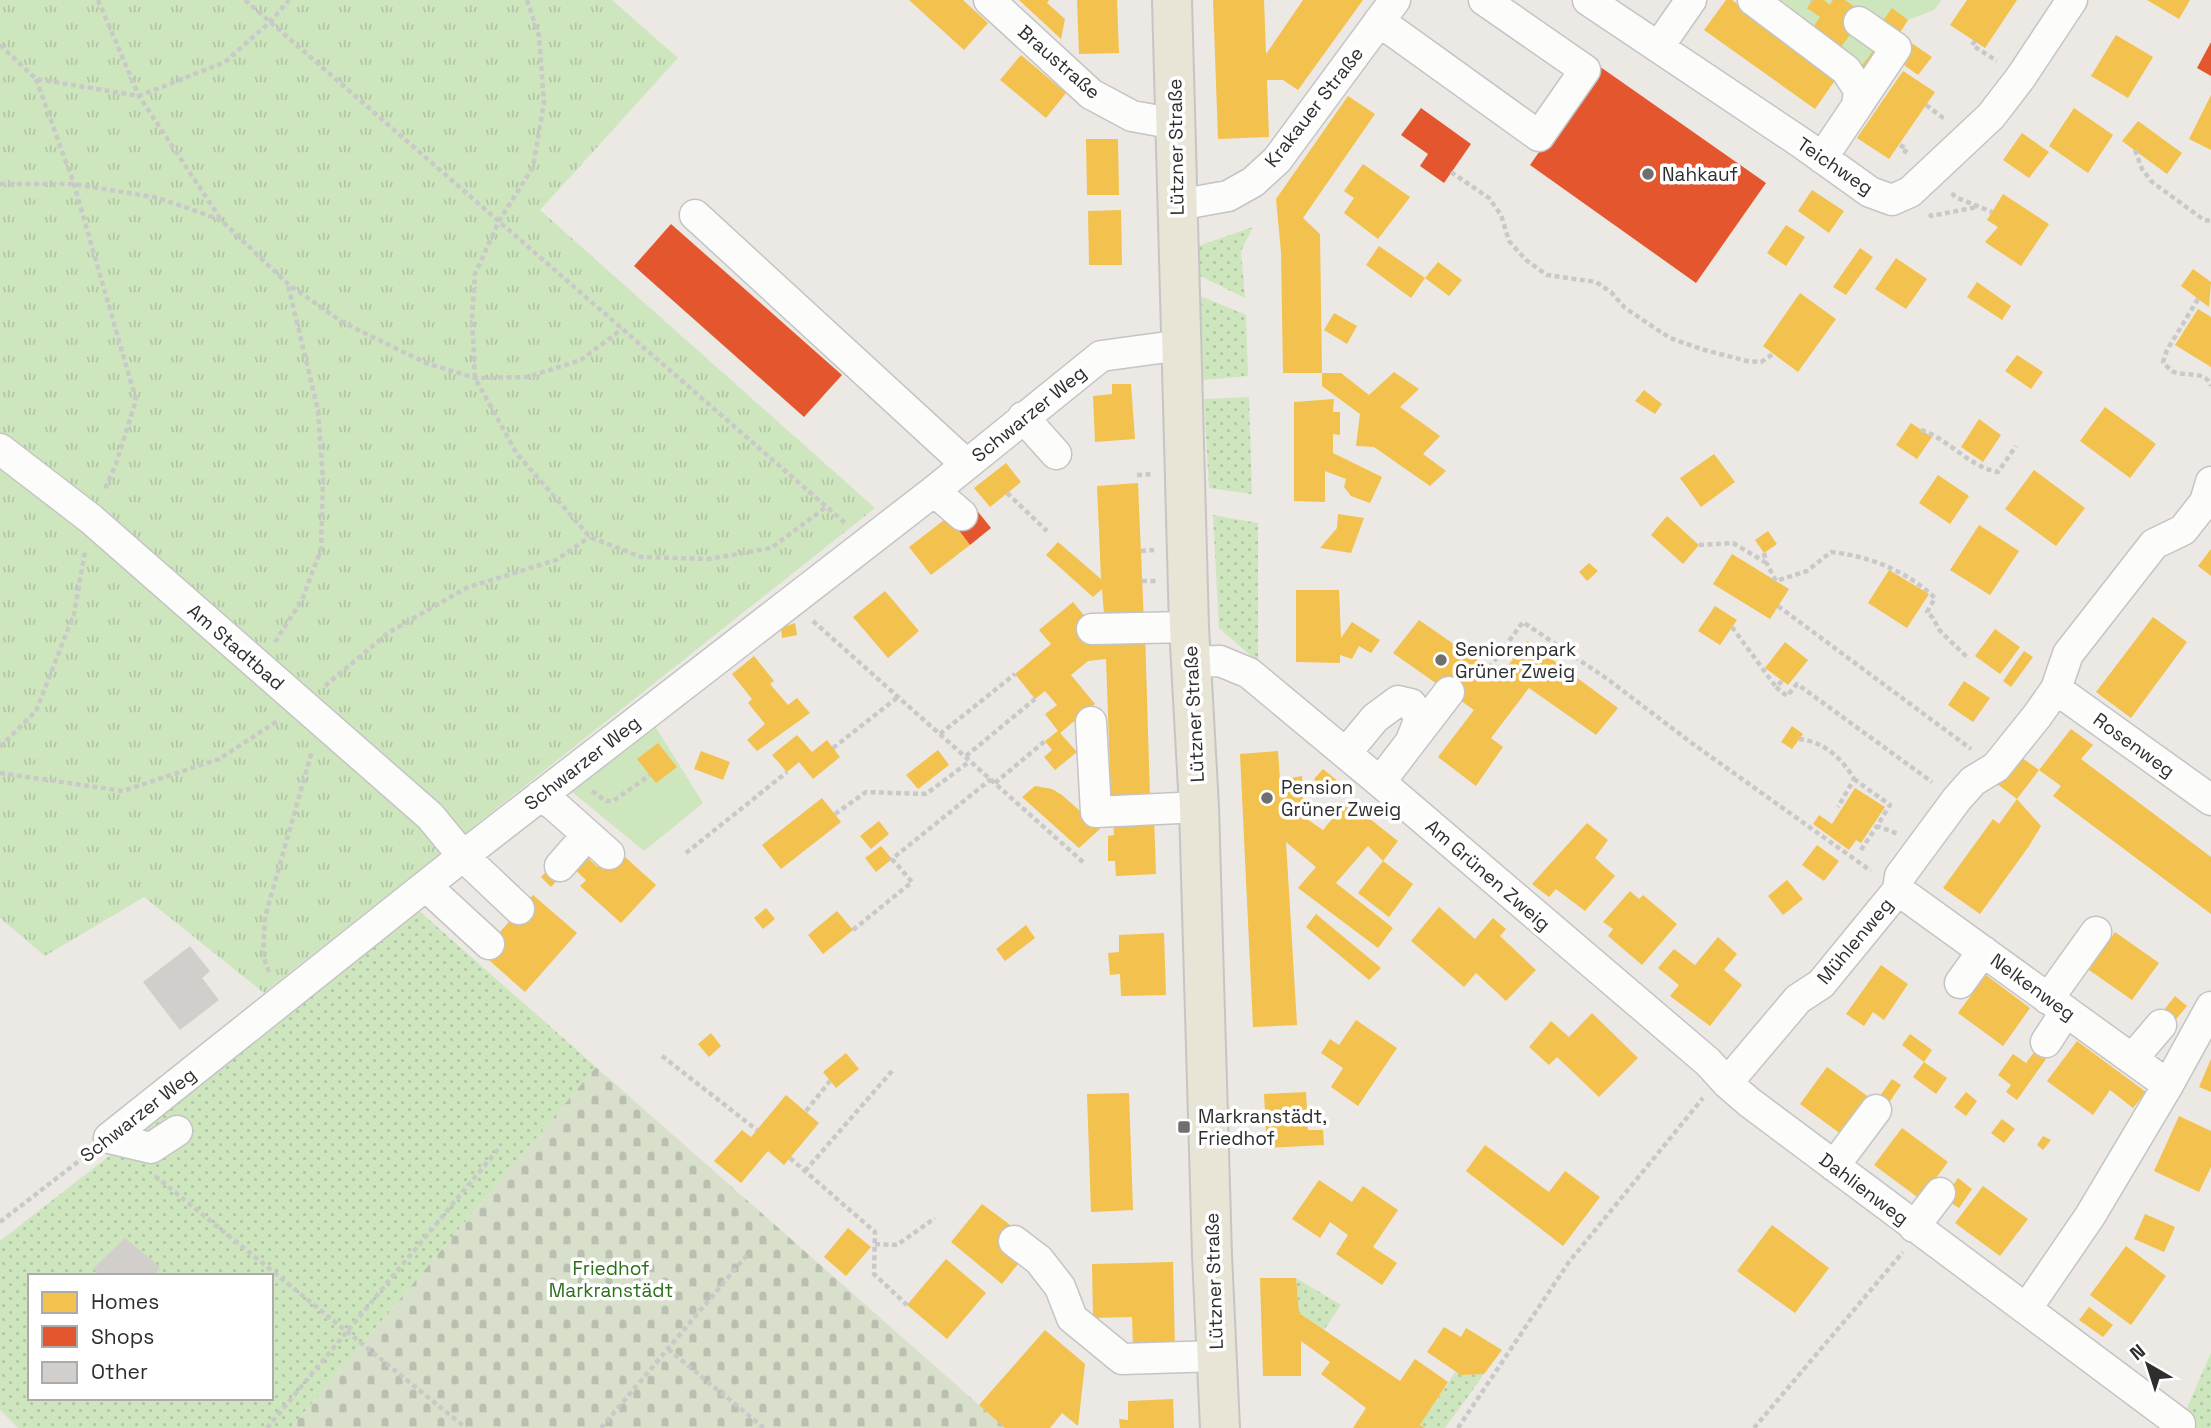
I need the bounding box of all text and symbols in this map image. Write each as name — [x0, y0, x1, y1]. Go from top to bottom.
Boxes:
street label: Braustraße — [1013, 19, 1105, 105]
street label: Krakauer Straße — [1259, 42, 1369, 172]
street label: Lützner Straße — [1162, 78, 1190, 216]
street label: Teichweg — [1792, 131, 1878, 201]
place label: Nahkauf — [1662, 162, 1738, 187]
marker: Nahkauf — [1640, 166, 1656, 182]
street label: Schwarzer Weg — [967, 360, 1091, 468]
street label: Am Stadtbad — [182, 598, 290, 696]
place label: Seniorenpark Grüner Zweig — [1455, 637, 1576, 684]
street label: Lützner Straße — [1178, 645, 1210, 783]
marker: Seniorenpark Grüner Zweig — [1433, 652, 1449, 668]
street label: Rosenweg — [2088, 707, 2180, 783]
street label: Schwarzer Weg — [519, 710, 645, 816]
place label: Pension Grüner Zweig — [1281, 775, 1401, 822]
marker: Pension Grüner Zweig — [1259, 790, 1275, 806]
street label: Am Grünen Zweig — [1420, 814, 1556, 936]
street label: Mühlenweg — [1811, 892, 1899, 990]
street label: Nelkenweg — [1985, 948, 2081, 1026]
street label: Schwarzer Weg — [75, 1062, 201, 1168]
place label: Markranstädt, Friedhof — [1198, 1104, 1327, 1151]
marker: Markranstädt, Friedhof — [1176, 1119, 1192, 1135]
street label: Dahlienweg — [1814, 1147, 1914, 1231]
street label: Lützner Straße — [1199, 1212, 1229, 1350]
park label: Friedhof Markranstädt — [549, 1256, 673, 1303]
legend — [28, 1274, 273, 1400]
text: Homes — [91, 1288, 159, 1315]
text: Shops — [91, 1323, 154, 1350]
north arrow — [2113, 1330, 2183, 1400]
text: N — [2125, 1338, 2150, 1366]
text: Other — [91, 1358, 148, 1385]

